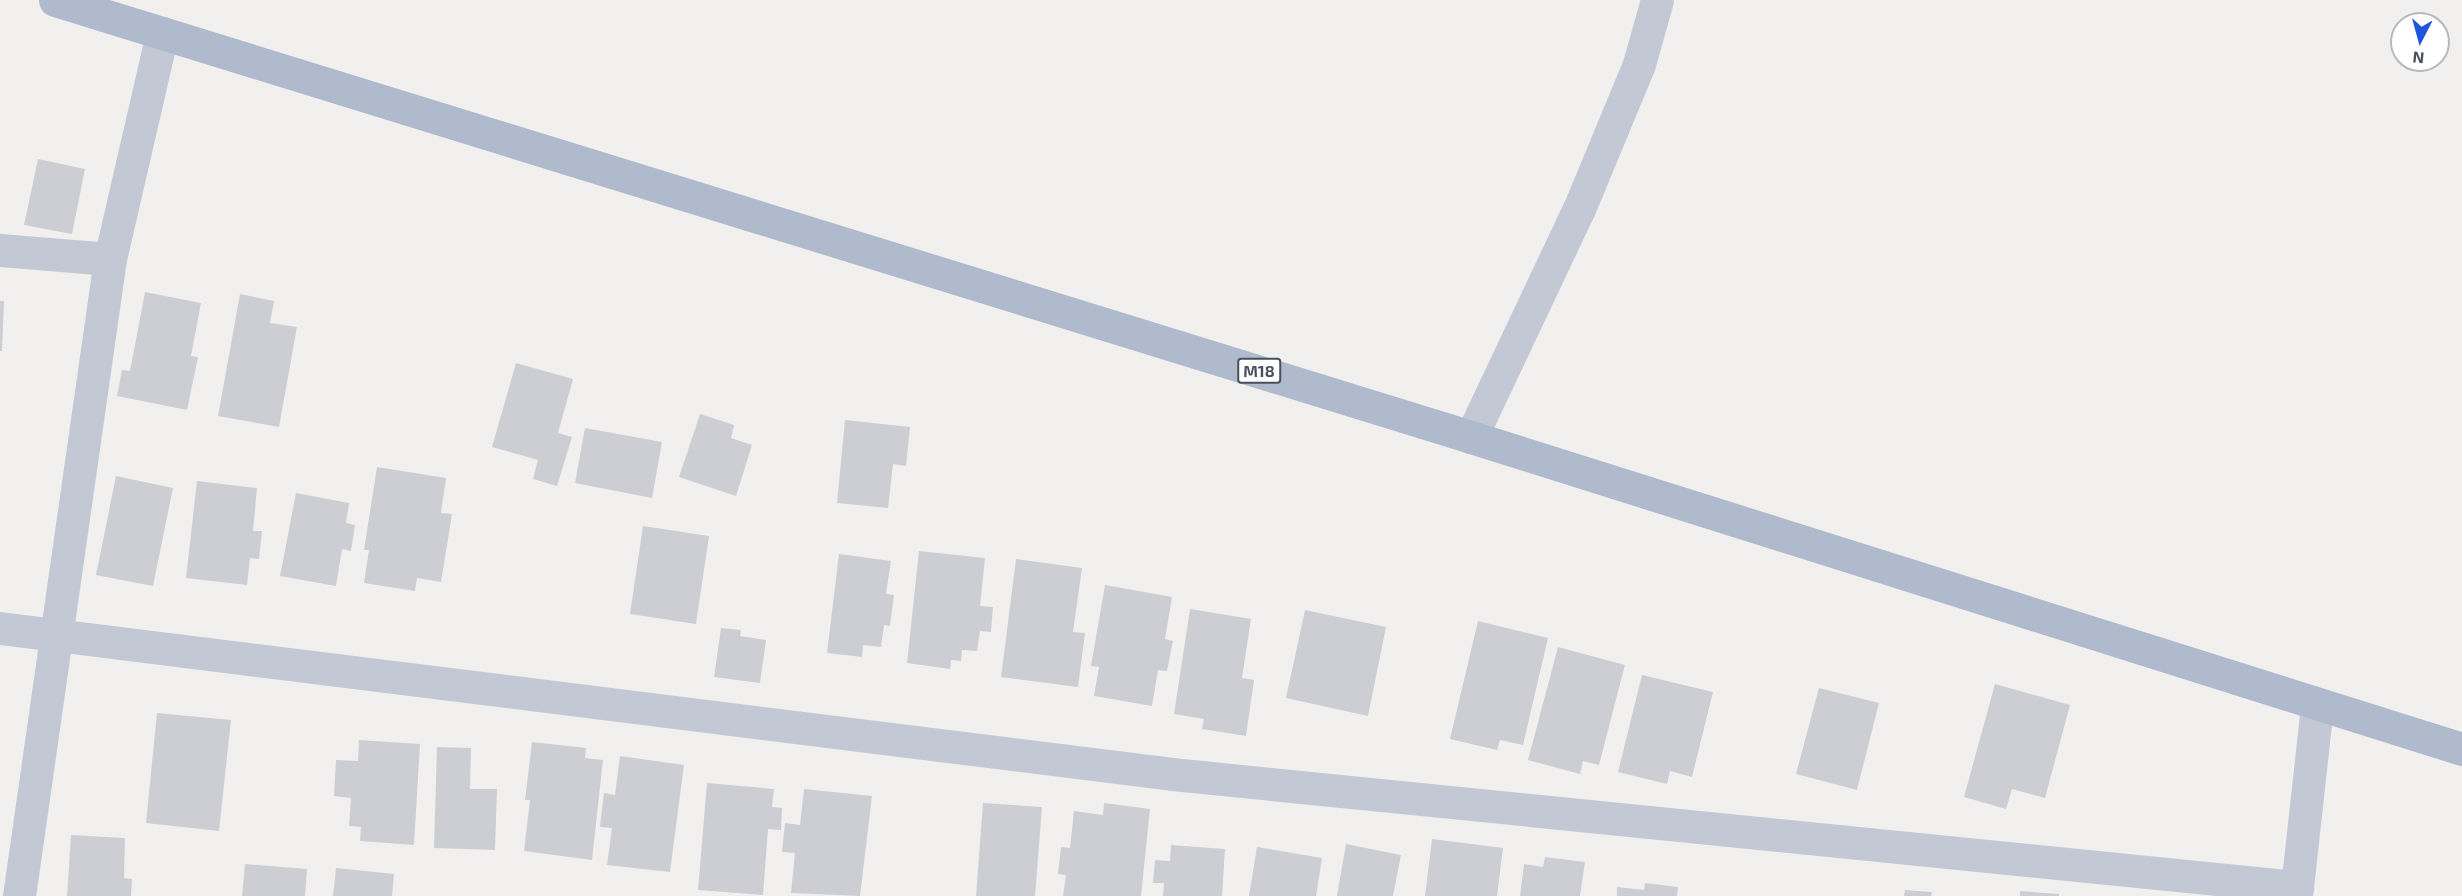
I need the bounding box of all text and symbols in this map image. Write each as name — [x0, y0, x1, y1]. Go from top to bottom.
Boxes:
north arrow — [2390, 12, 2450, 72]
text: N — [2412, 48, 2425, 68]
road number: M18 — [1236, 358, 1282, 384]

